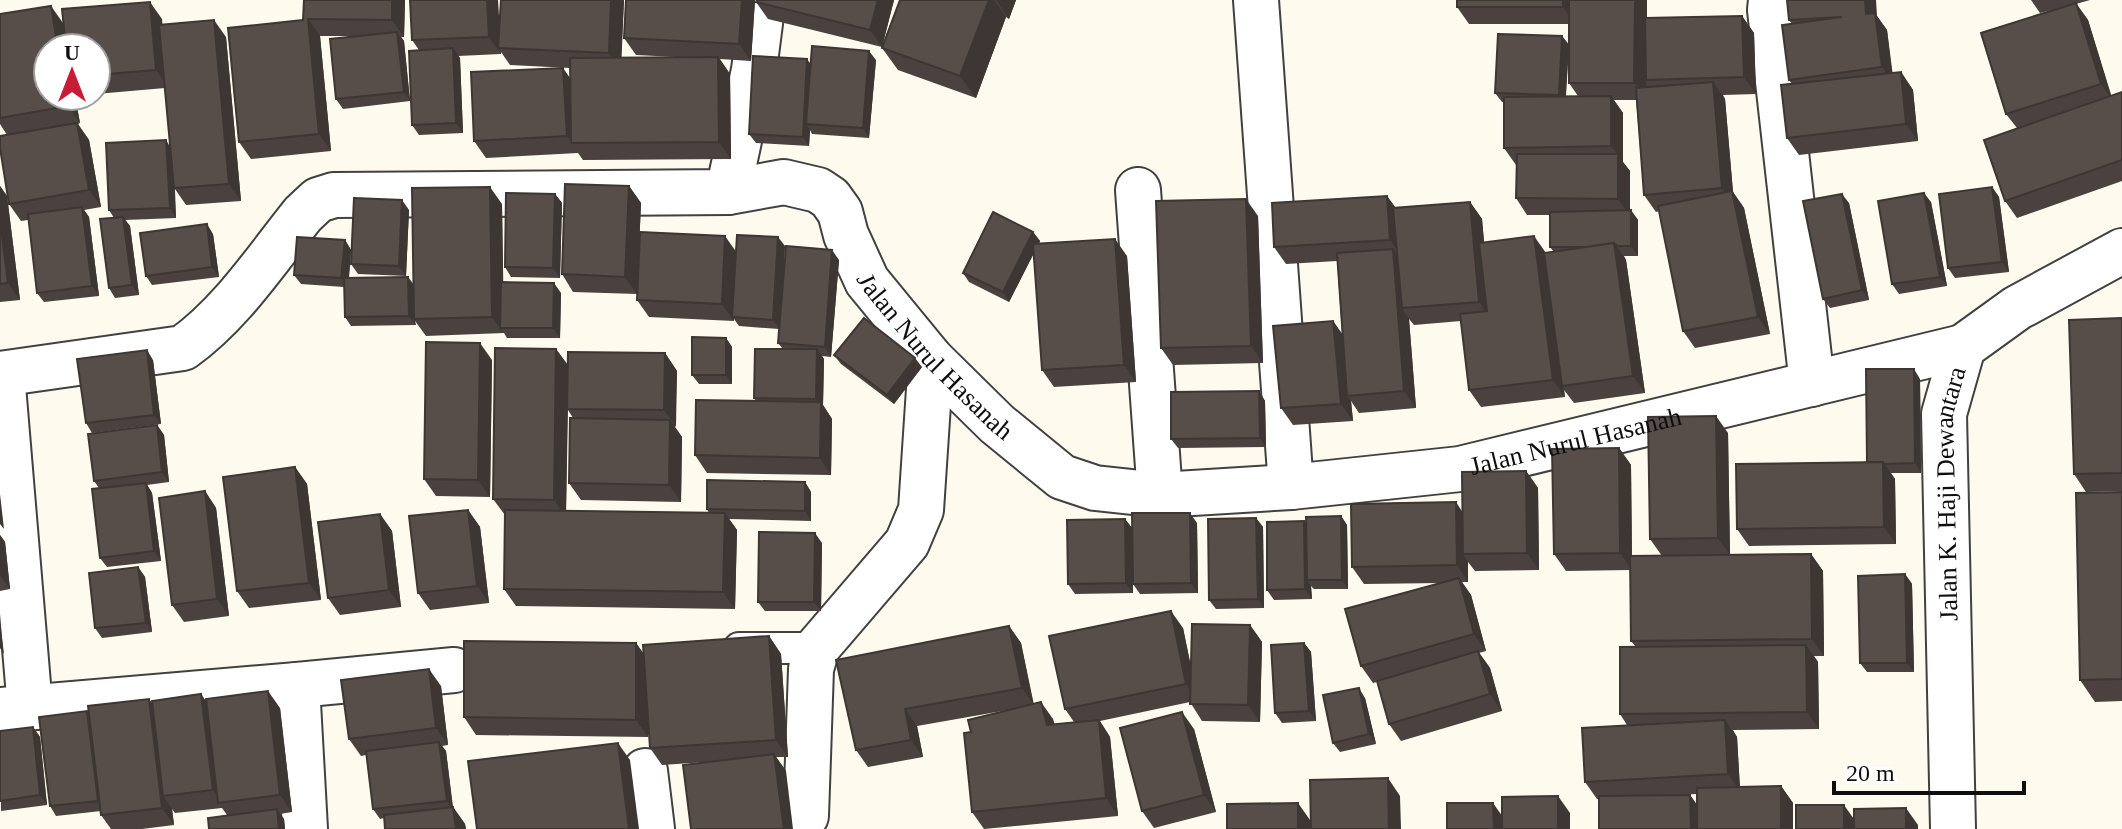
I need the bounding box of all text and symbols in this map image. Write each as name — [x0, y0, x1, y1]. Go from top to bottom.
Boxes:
north arrow — [32, 32, 112, 112]
text: U — [64, 40, 80, 65]
street label: Jalan Nurul Hasanah — [851, 269, 1019, 446]
street label: Jalan K. Haji Dewantara — [1930, 363, 1972, 621]
street label: Jalan Nurul Hasanah — [1467, 402, 1684, 481]
scale bar — [1834, 745, 2024, 795]
text: 20 m — [1846, 760, 1895, 786]

